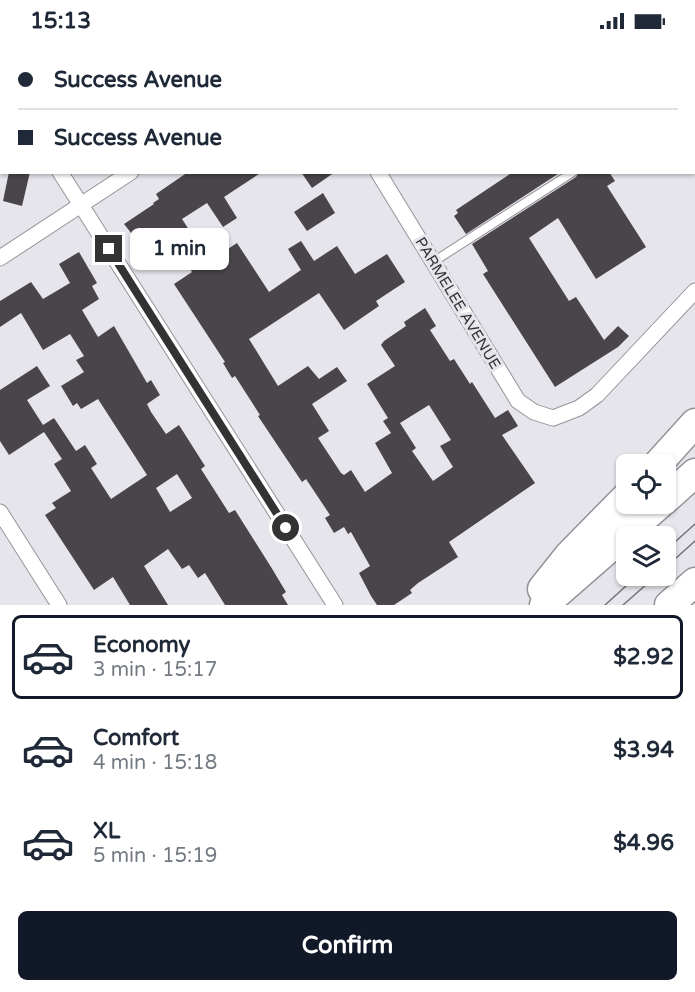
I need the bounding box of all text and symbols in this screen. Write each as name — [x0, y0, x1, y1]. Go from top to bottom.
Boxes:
text: 15:13 — [30, 8, 91, 34]
text: Success Avenue — [54, 67, 222, 93]
text: Success Avenue — [54, 125, 222, 151]
callout: 1 min — [130, 228, 229, 270]
street label: PARMELEE AVENUE — [412, 234, 504, 372]
route end — [95, 235, 122, 262]
text: 1 min — [153, 237, 206, 261]
map controls — [616, 454, 676, 586]
button: locate — [616, 454, 676, 514]
route start — [272, 514, 299, 541]
button: layers — [616, 526, 676, 586]
icon: car — [21, 630, 75, 684]
text: Economy — [93, 632, 190, 658]
text: $2.92 — [613, 644, 674, 670]
text: 3 min · 15:17 — [93, 658, 217, 682]
icon: car — [21, 723, 75, 777]
text: Comfort — [93, 725, 179, 751]
text: $3.94 — [613, 737, 674, 763]
text: 4 min · 15:18 — [93, 751, 217, 775]
icon: car — [21, 816, 75, 870]
text: XL — [93, 818, 120, 844]
text: $4.96 — [613, 830, 674, 856]
text: 5 min · 15:19 — [93, 844, 217, 868]
button: Confirm — [18, 911, 677, 980]

